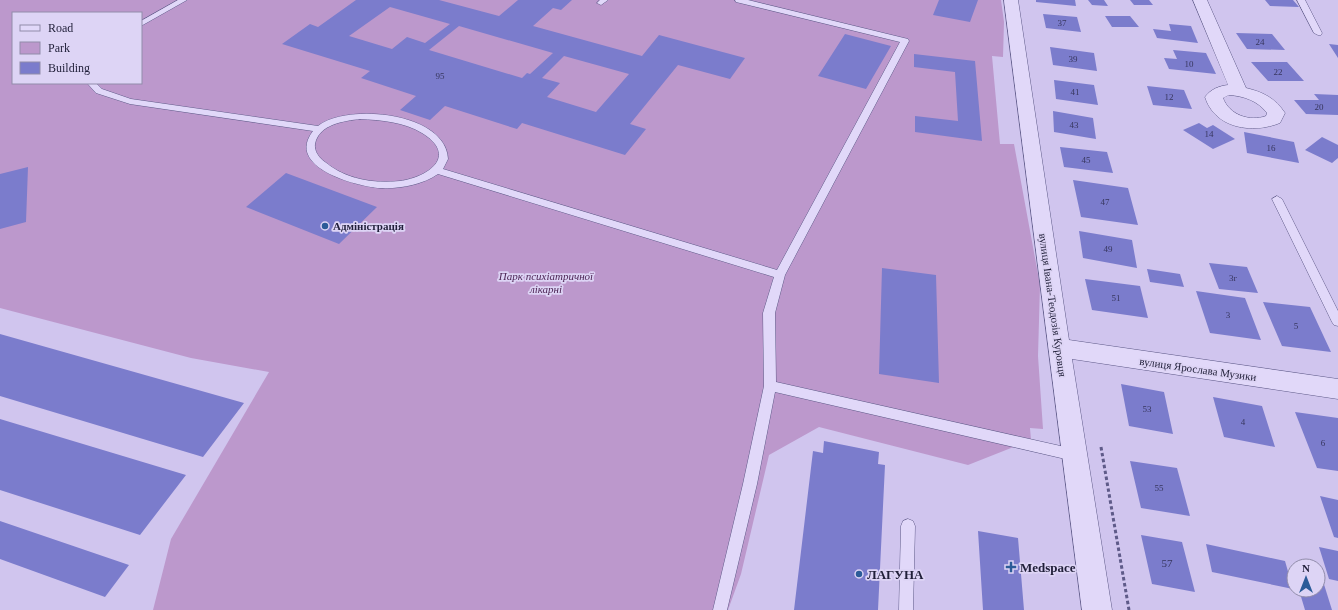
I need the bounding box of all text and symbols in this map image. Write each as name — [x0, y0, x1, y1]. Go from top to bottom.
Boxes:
legend — [12, 12, 142, 84]
house number: 37 — [1058, 18, 1067, 28]
text: Road — [48, 21, 73, 35]
house number: 24 — [1256, 37, 1265, 47]
text: Park — [48, 41, 70, 55]
house number: 39 — [1069, 54, 1078, 64]
house number: 10 — [1185, 59, 1194, 69]
text: Building — [48, 61, 90, 75]
house number: 22 — [1274, 67, 1283, 77]
house number: 95 — [436, 71, 445, 81]
house number: 41 — [1071, 87, 1080, 97]
house number: 12 — [1165, 92, 1174, 102]
house number: 20 — [1315, 102, 1324, 112]
house number: 43 — [1070, 120, 1079, 130]
house number: 14 — [1205, 129, 1214, 139]
house number: 16 — [1267, 143, 1276, 153]
house number: 45 — [1082, 155, 1091, 165]
house number: 47 — [1101, 197, 1110, 207]
place label: Адміністрація — [333, 220, 404, 232]
marker: Адміністрація — [320, 221, 330, 231]
street label: вулиця Івана-Теодозія Куровця — [1037, 232, 1069, 378]
house number: 49 — [1104, 244, 1113, 254]
park label: Парк психіатричної лікарні — [498, 270, 594, 295]
house number: 3г — [1229, 273, 1237, 283]
house number: 51 — [1112, 293, 1121, 303]
house number: 3 — [1226, 310, 1231, 320]
house number: 5 — [1294, 321, 1299, 331]
street label: вулиця Ярослава Музики — [1139, 355, 1257, 383]
house number: 53 — [1143, 404, 1152, 414]
house number: 4 — [1241, 417, 1246, 427]
house number: 6 — [1321, 438, 1326, 448]
house number: 55 — [1155, 483, 1164, 493]
house number: 57 — [1162, 557, 1173, 569]
north arrow — [1286, 558, 1326, 598]
place label: Medspace — [1020, 560, 1076, 575]
marker: Medspace — [1005, 561, 1017, 573]
text: N — [1302, 562, 1310, 574]
place label: ЛАГУНА — [867, 567, 924, 582]
marker: ЛАГУНА — [854, 569, 864, 579]

